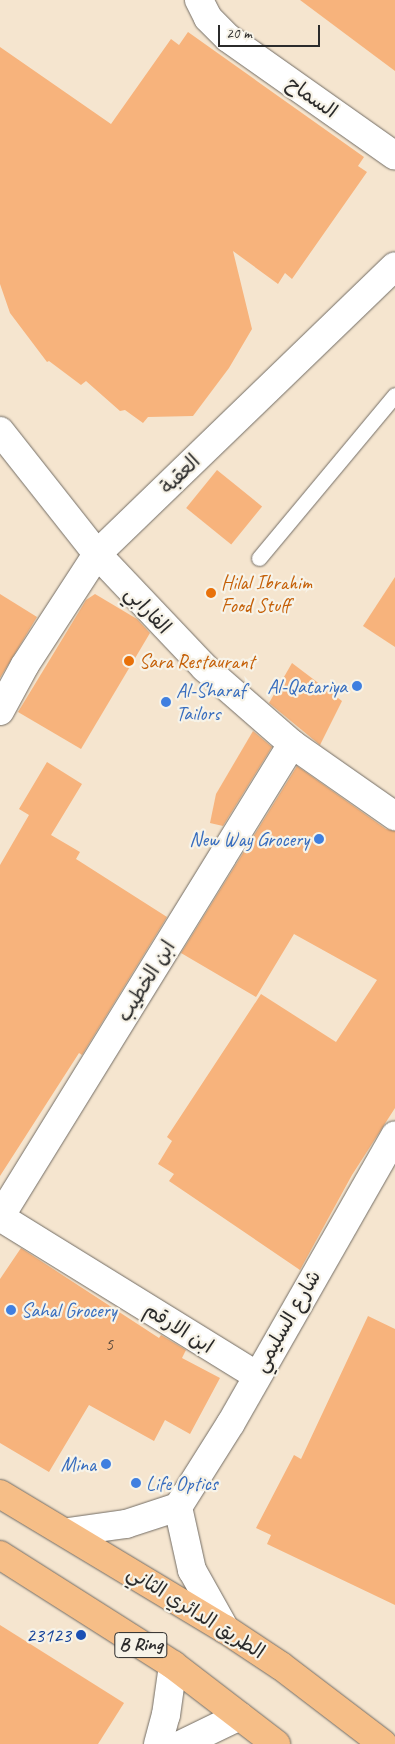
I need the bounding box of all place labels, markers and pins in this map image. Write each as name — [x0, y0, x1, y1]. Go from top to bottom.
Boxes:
place label: Hilal Ibrahim Food Stuff — [221, 570, 313, 617]
marker: Hilal Ibrahim Food Stuff — [205, 587, 217, 599]
place label: Sara Restaurant — [139, 649, 255, 673]
marker: Sara Restaurant — [123, 655, 135, 667]
place label: Al-Qatariya — [267, 674, 347, 698]
place label: Al-Sharaf Tailors — [176, 678, 245, 725]
marker: Al-Qatariya — [351, 680, 363, 692]
marker: Al-Sharaf Tailors — [160, 696, 172, 708]
place label: New Way Grocery — [189, 827, 309, 851]
marker: New Way Grocery — [313, 833, 325, 845]
place label: Sahal Grocery — [21, 1298, 116, 1322]
marker: Sahal Grocery — [5, 1304, 17, 1316]
place label: Mina — [61, 1452, 96, 1476]
marker: Mina — [100, 1458, 112, 1470]
place label: Life Optics — [146, 1471, 218, 1495]
marker: Life Optics — [130, 1477, 142, 1489]
place label: 23123 — [26, 1623, 71, 1647]
marker: 23123 — [75, 1629, 87, 1641]

